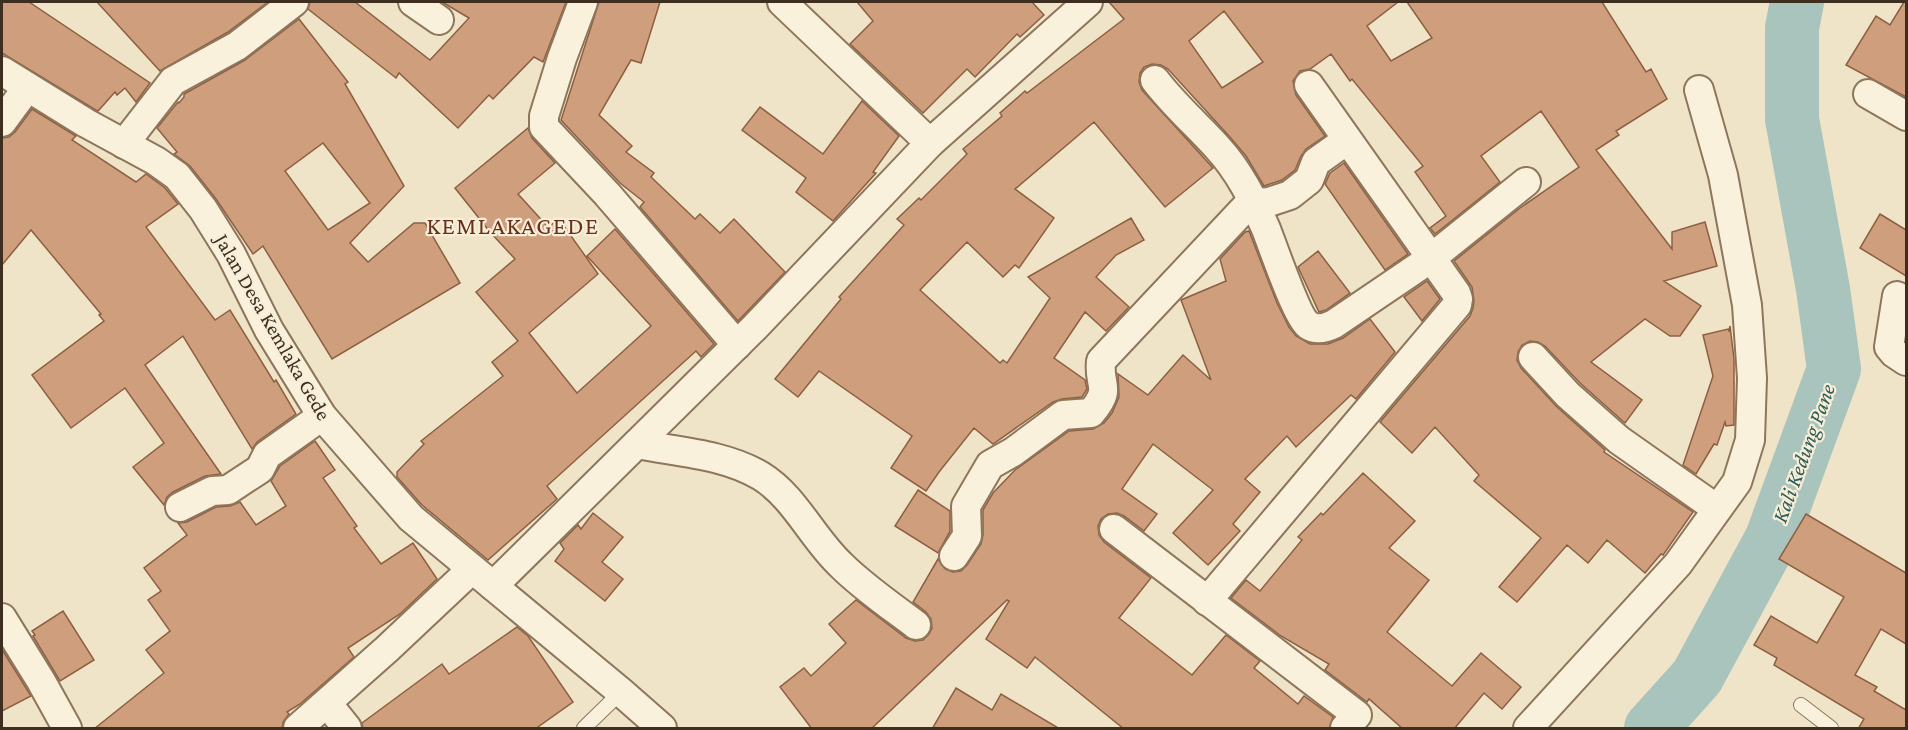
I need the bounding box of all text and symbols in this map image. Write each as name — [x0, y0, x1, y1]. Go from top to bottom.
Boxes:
district label: KEMLAKAGEDE — [427, 212, 599, 239]
street label: Jalan Desa Kemlaka Gede — [209, 228, 336, 424]
water label: Kali Kedung Pane — [1767, 380, 1840, 526]

